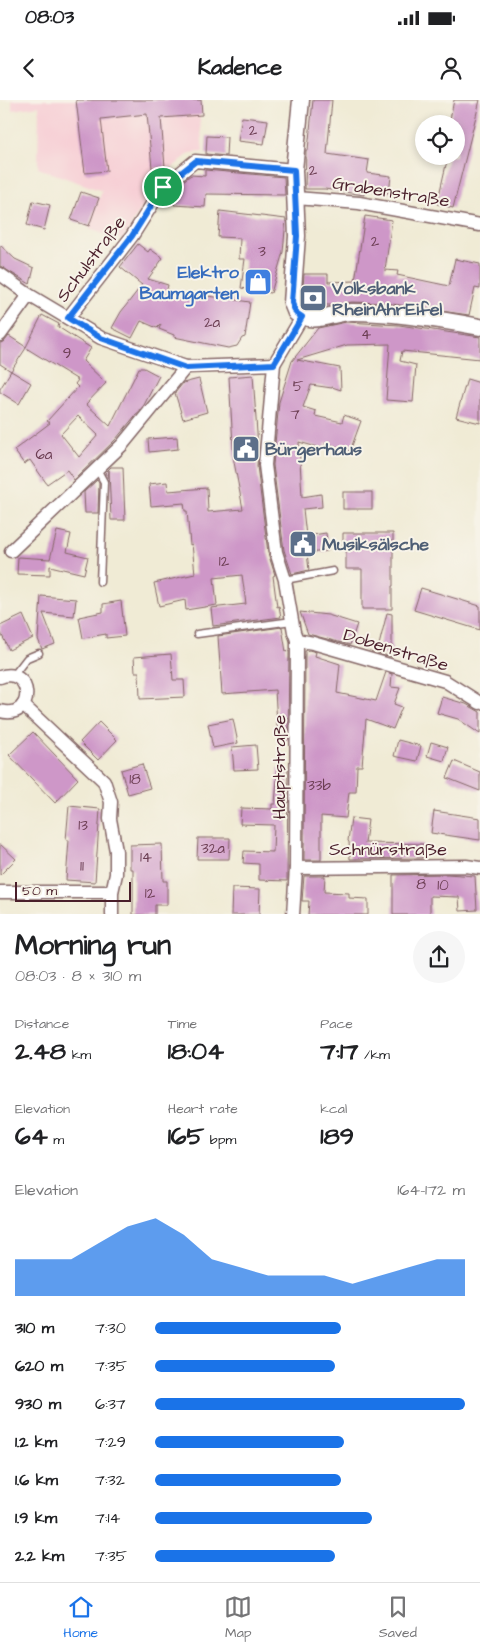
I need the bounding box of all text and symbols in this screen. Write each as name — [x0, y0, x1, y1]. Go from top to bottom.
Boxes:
text: 08:03 — [25, 4, 74, 31]
text: Kadence — [198, 52, 282, 83]
icon: back — [15, 54, 43, 82]
icon: person — [437, 54, 465, 82]
map controls — [415, 115, 465, 165]
button: locate — [415, 115, 465, 165]
house number: 2 — [249, 120, 258, 141]
house number: 2 — [309, 160, 318, 181]
pin — [142, 166, 184, 208]
street label: Grabenstraße — [331, 170, 452, 214]
icon: arrive — [149, 173, 177, 201]
street label: Schulstraße — [50, 211, 132, 307]
house number: 2 — [371, 231, 380, 252]
house number: 3 — [258, 241, 266, 262]
place label: Elektro Baumgarten — [140, 260, 240, 307]
shop icon: Elektro Baumgarten — [243, 267, 273, 297]
place label: Volksbank RheinAhrEifel — [331, 276, 442, 322]
bank icon: Volksbank RheinAhrEifel — [298, 283, 328, 313]
house number: 2a — [204, 312, 220, 333]
house number: 4 — [361, 324, 371, 345]
house number: 9 — [63, 343, 71, 364]
house number: 5 — [293, 376, 304, 397]
house number: 7 — [290, 404, 300, 425]
public building icon: Bürgerhaus — [231, 434, 261, 464]
place label: Bürgerhaus — [265, 437, 362, 463]
house number: 6a — [35, 444, 53, 465]
public building icon: Musiksälsche — [288, 529, 318, 559]
place label: Musiksälsche — [322, 532, 429, 557]
house number: 12 — [219, 551, 230, 572]
street label: Dobenstraße — [340, 622, 452, 678]
street label: Hauptstraße — [267, 715, 292, 819]
house number: 18 — [129, 769, 141, 790]
house number: 33b — [307, 775, 331, 796]
house number: 13 — [78, 815, 88, 836]
street label: Schnürstraße — [329, 837, 447, 862]
house number: 32a — [201, 838, 225, 859]
house number: 14 — [140, 847, 152, 868]
house number: 11 — [80, 856, 84, 877]
house number: 8 — [416, 874, 426, 895]
house number: 10 — [437, 875, 449, 896]
scale bar — [15, 879, 131, 903]
text: 50 m — [22, 881, 57, 901]
house number: 12 — [145, 883, 156, 904]
text: Morning run — [15, 926, 171, 965]
button: share — [413, 931, 465, 983]
text: 08:03 · 8 × 310 m — [15, 965, 141, 987]
text: Distance — [15, 1014, 69, 1034]
text: Time — [168, 1014, 197, 1034]
text: Pace — [320, 1014, 353, 1034]
text: 2.48 — [15, 1034, 66, 1069]
text: 18:04 — [168, 1034, 224, 1069]
text: 7:17 — [320, 1034, 358, 1069]
text: km — [66, 1045, 91, 1065]
text: /km — [358, 1045, 390, 1065]
text: Elevation — [15, 1099, 70, 1119]
text: Heart rate — [168, 1099, 238, 1119]
text: kcal — [320, 1099, 347, 1119]
text: 64 — [15, 1119, 48, 1154]
text: 165 — [168, 1119, 204, 1154]
text: 189 — [320, 1119, 354, 1154]
text: m — [48, 1130, 64, 1150]
text: bpm — [204, 1130, 236, 1150]
text: Elevation — [15, 1179, 78, 1201]
text: 164–172 m — [397, 1179, 465, 1201]
text: 310 m — [15, 1317, 54, 1339]
text: 7:30 — [95, 1317, 126, 1339]
text: 620 m — [15, 1355, 63, 1377]
text: 7:35 — [95, 1355, 127, 1377]
text: 930 m — [15, 1393, 61, 1415]
text: 6:37 — [95, 1393, 126, 1415]
text: 1.2 km — [15, 1431, 57, 1453]
text: 7:29 — [95, 1431, 126, 1453]
text: 1.6 km — [15, 1469, 58, 1491]
text: 7:32 — [95, 1469, 125, 1491]
text: 1.9 km — [15, 1507, 57, 1529]
text: 7:14 — [95, 1507, 120, 1529]
text: 2.2 km — [15, 1545, 64, 1567]
text: 7:35 — [95, 1545, 127, 1567]
tab: Home — [63, 1593, 98, 1643]
tab: Map — [224, 1593, 252, 1643]
tab: Saved — [379, 1593, 417, 1643]

